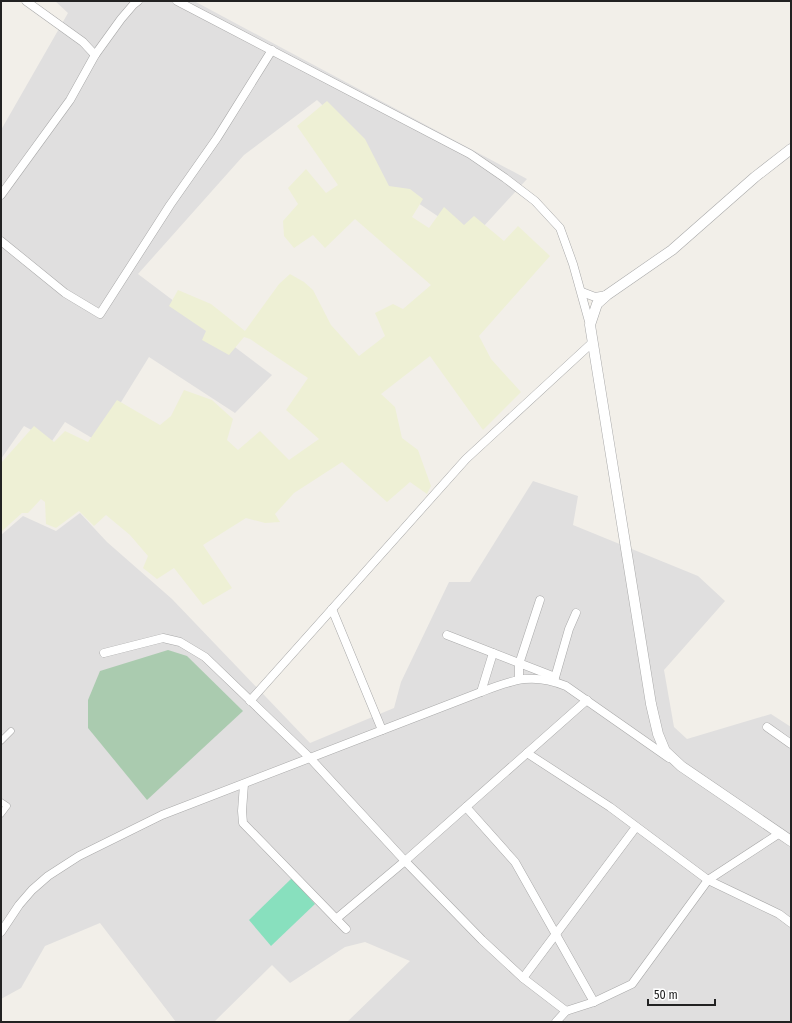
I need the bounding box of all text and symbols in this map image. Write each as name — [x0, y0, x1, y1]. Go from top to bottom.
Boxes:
scale bar — [648, 981, 715, 1007]
text: 50 m — [654, 988, 678, 1002]

